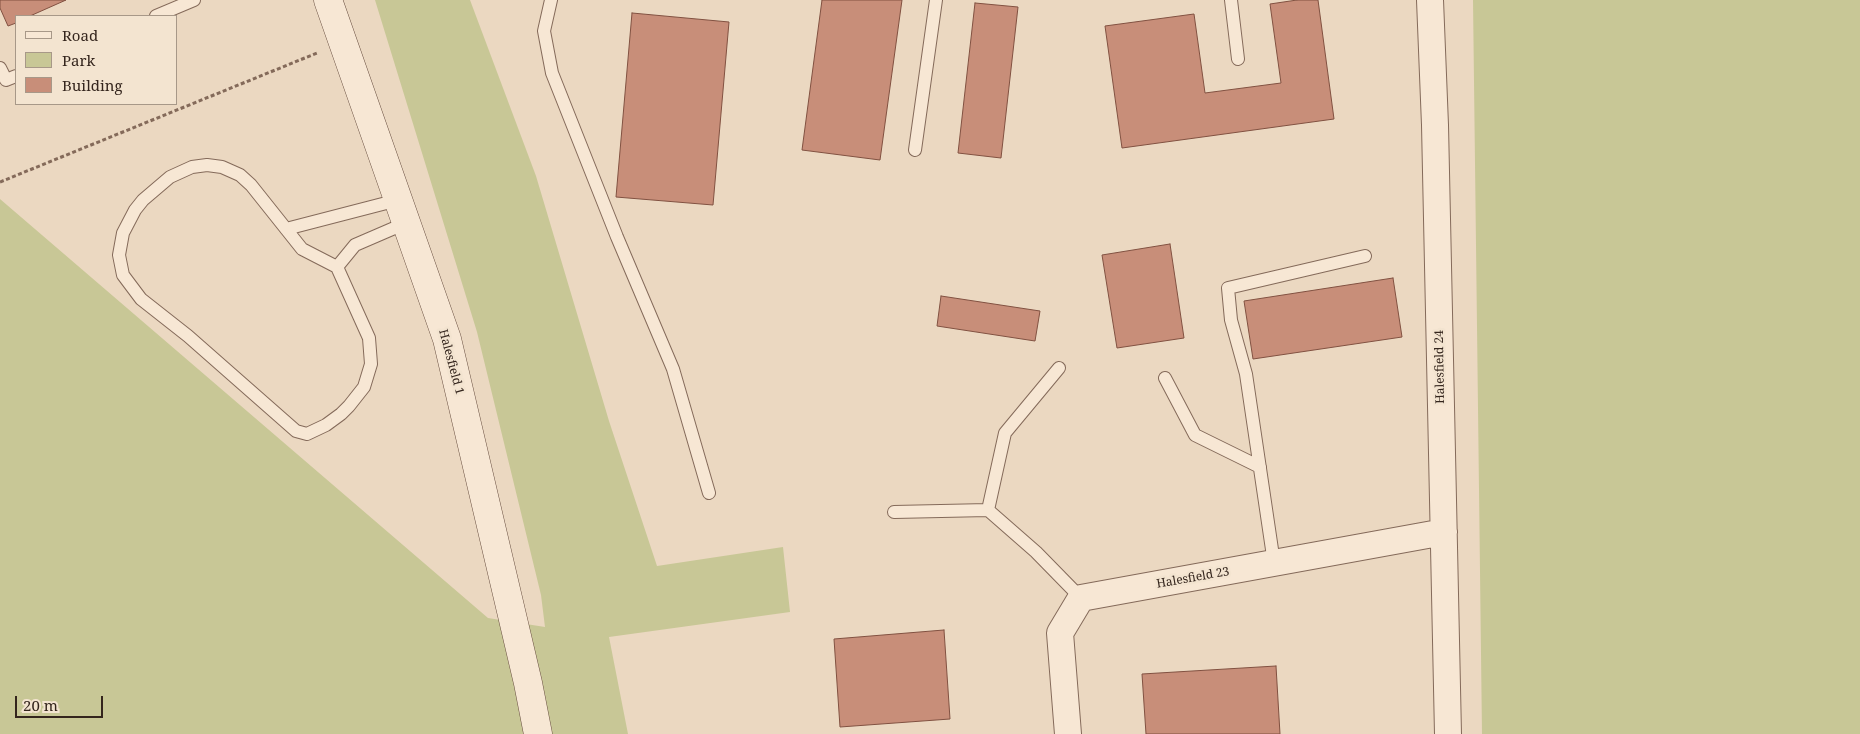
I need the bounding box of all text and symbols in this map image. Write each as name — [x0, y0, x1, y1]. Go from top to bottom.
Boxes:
legend — [15, 15, 178, 105]
text: Road — [62, 25, 98, 45]
text: Park — [62, 50, 95, 70]
text: Building — [62, 75, 123, 95]
street label: Halesfield 1 — [435, 328, 467, 396]
street label: Halesfield 24 — [1432, 330, 1448, 404]
street label: Halesfield 23 — [1155, 564, 1231, 592]
scale bar — [18, 686, 105, 718]
text: 20 m — [23, 695, 58, 715]

